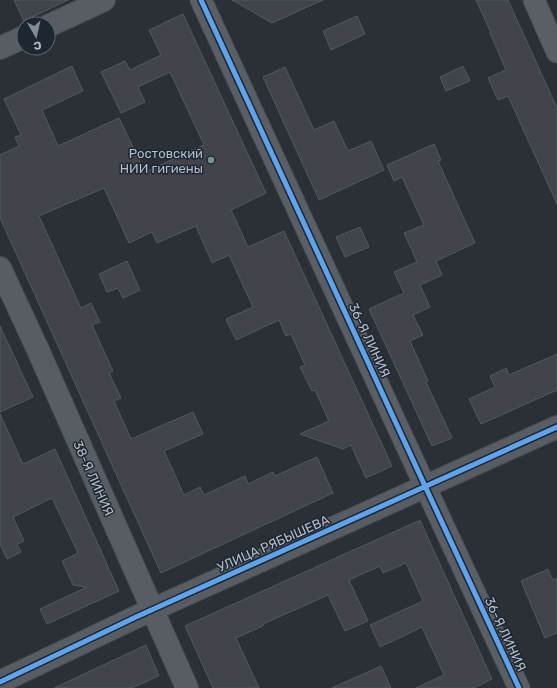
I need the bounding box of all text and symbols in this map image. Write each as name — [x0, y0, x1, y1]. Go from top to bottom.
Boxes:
north arrow — [16, 16, 56, 56]
text: С — [32, 38, 42, 52]
place label: Ростовский НИИ гигиены — [120, 146, 203, 176]
marker: Ростовский НИИ гигиены — [206, 155, 216, 165]
street label: 36-Я ЛИНИЯ — [346, 301, 393, 380]
street label: 38-Я ЛИНИЯ — [70, 438, 117, 518]
street label: УЛИЦА РЯБЫШЕВА — [215, 512, 332, 575]
street label: 36-Я ЛИНИЯ — [482, 595, 529, 674]

